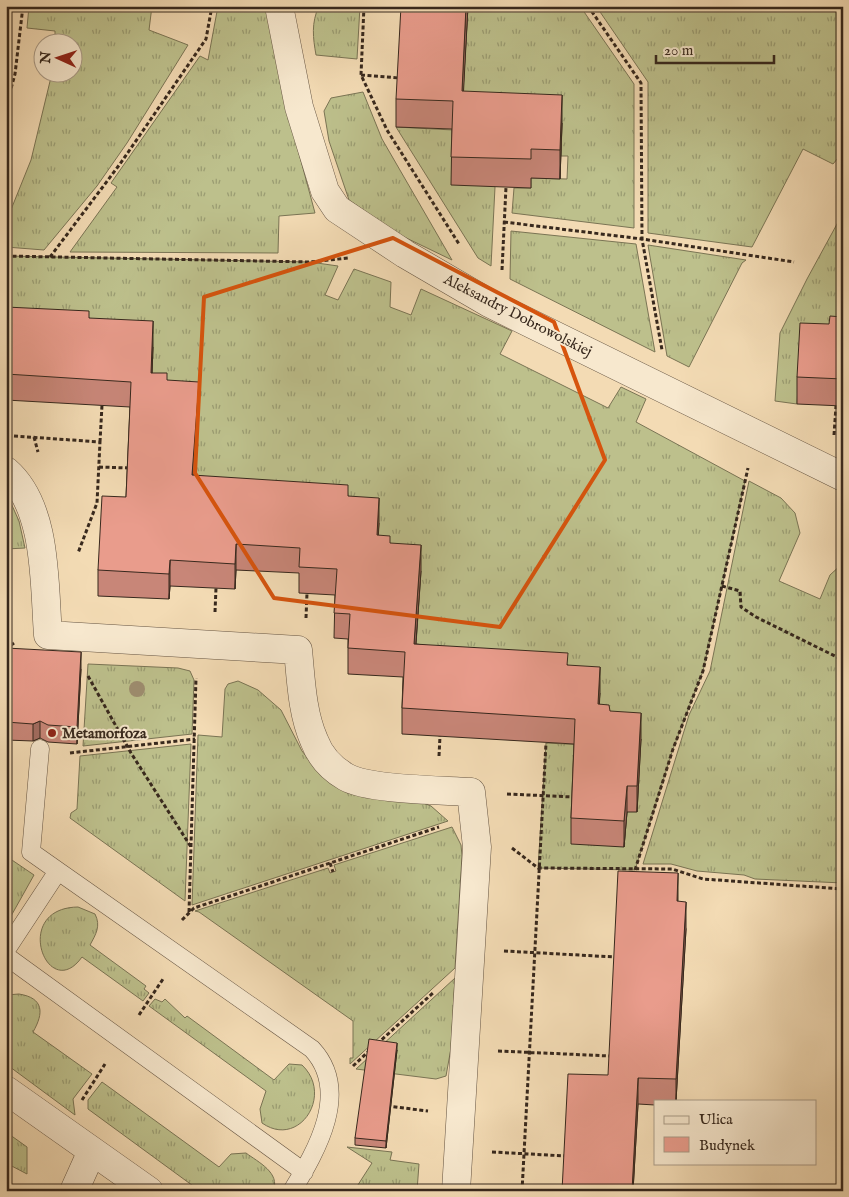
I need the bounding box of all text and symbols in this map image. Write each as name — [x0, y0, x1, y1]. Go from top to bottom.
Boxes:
north arrow — [32, 32, 82, 82]
scale bar — [656, 32, 774, 64]
text: 20 m — [664, 41, 694, 60]
text: N — [37, 51, 55, 65]
street label: Aleksandry Dobrowolskiej — [439, 269, 595, 361]
place label: Metamorfoza — [62, 724, 147, 743]
marker: Metamorfoza — [46, 727, 58, 739]
legend — [654, 1100, 816, 1164]
text: Ulica — [699, 1110, 733, 1129]
text: Budynek — [699, 1136, 756, 1155]

